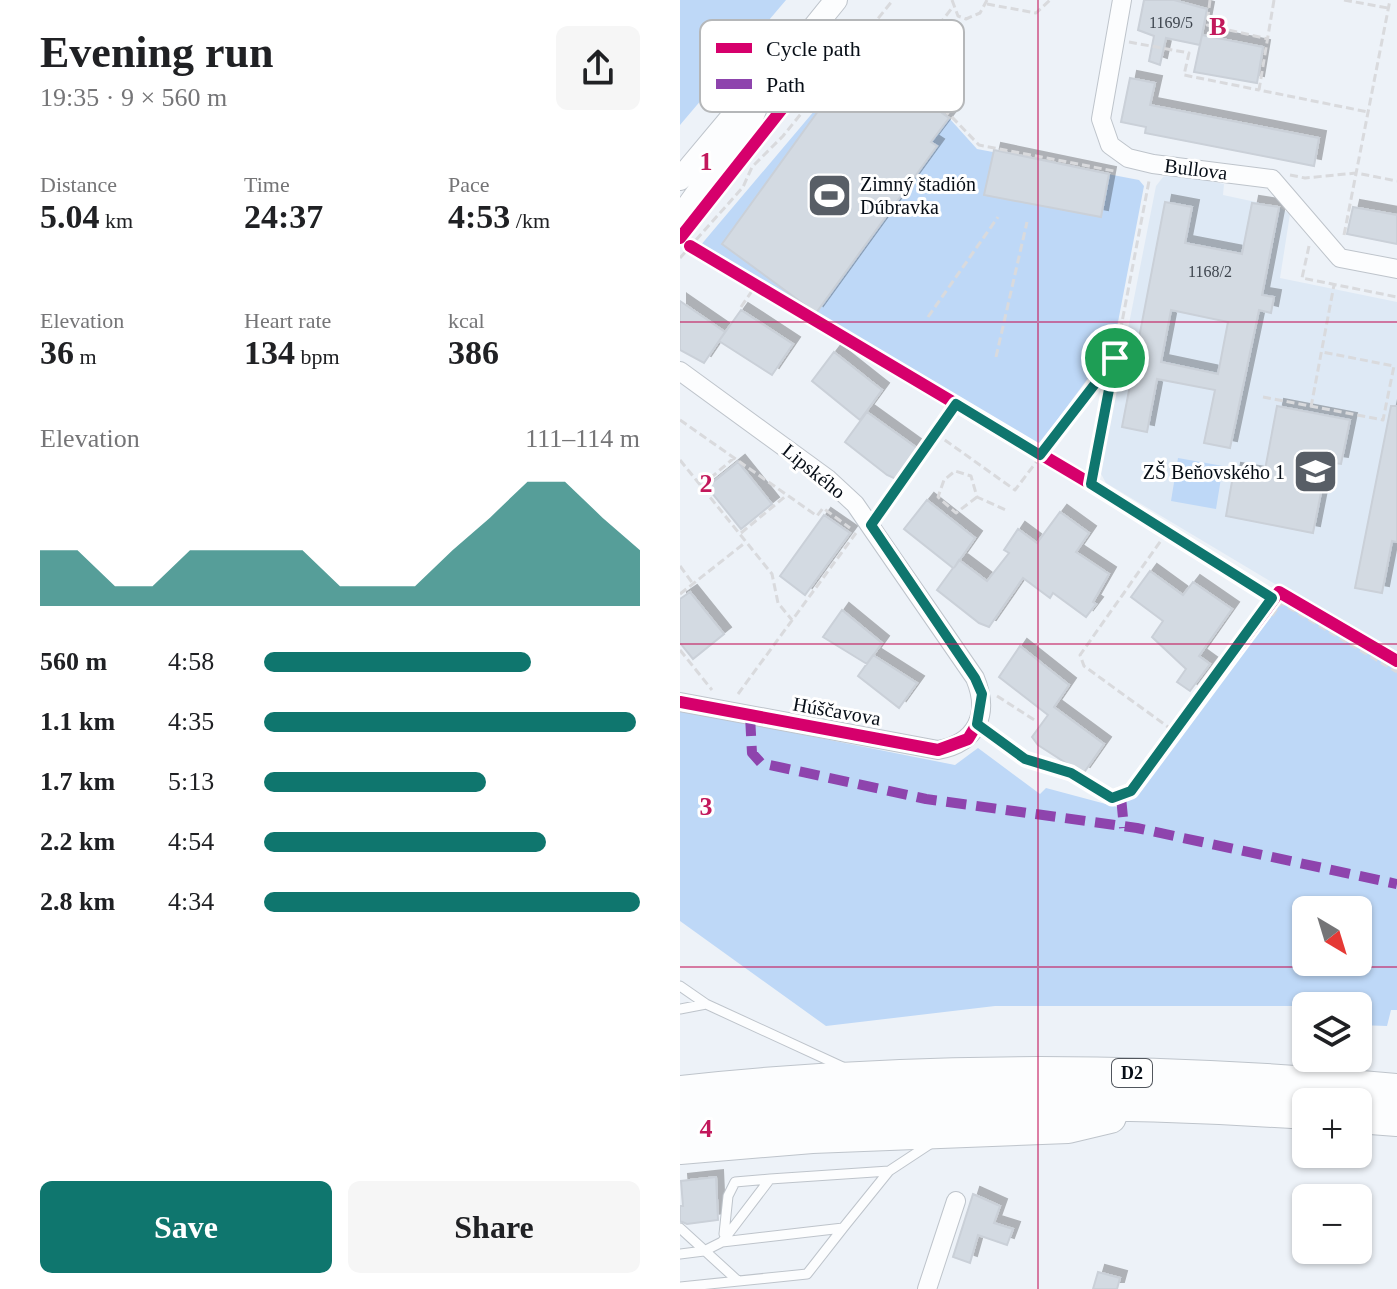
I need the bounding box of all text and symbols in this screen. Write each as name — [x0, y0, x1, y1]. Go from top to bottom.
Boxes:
text: B — [1209, 12, 1227, 41]
house number: 1169/5 — [1149, 14, 1193, 31]
legend — [700, 20, 964, 112]
button: share — [556, 26, 640, 110]
text: Evening run — [40, 28, 274, 77]
text: Cycle path — [766, 36, 861, 61]
text: Path — [766, 72, 805, 97]
text: 19:35 · 9 × 560 m — [40, 83, 227, 112]
text: 1 — [700, 147, 713, 176]
street label: Bullova — [1163, 154, 1229, 184]
sports icon: Zimný štadión Dúbravka — [805, 171, 853, 219]
text: Distance — [40, 172, 117, 197]
text: Time — [244, 172, 290, 197]
text: Pace — [448, 172, 490, 197]
place label: Zimný štadión Dúbravka — [860, 173, 976, 218]
text: 5.04 — [40, 198, 100, 235]
text: 24:37 — [244, 198, 323, 235]
text: 4:53 — [448, 198, 510, 235]
text: km — [100, 208, 133, 233]
text: /km — [510, 208, 550, 233]
house number: 1168/2 — [1188, 263, 1232, 280]
text: Elevation — [40, 308, 124, 333]
text: Heart rate — [244, 308, 331, 333]
text: kcal — [448, 308, 485, 333]
pin — [1081, 324, 1149, 392]
text: 36 — [40, 334, 74, 371]
text: 134 — [244, 334, 295, 371]
text: 386 — [448, 334, 499, 371]
icon: arrive — [1093, 336, 1137, 380]
text: m — [74, 344, 97, 369]
text: bpm — [295, 344, 340, 369]
text: Elevation — [40, 424, 140, 453]
text: 111–114 m — [525, 424, 640, 453]
street label: Lipského — [778, 439, 850, 504]
school or university icon: ZŠ Beňovského 1 — [1292, 448, 1340, 496]
place label: ZŠ Beňovského 1 — [1143, 460, 1285, 483]
text: 2 — [700, 469, 713, 498]
text: 560 m — [40, 647, 107, 676]
text: 4:58 — [168, 647, 214, 676]
street label: Húščavova — [791, 692, 883, 730]
text: 1.1 km — [40, 707, 115, 736]
text: 4:35 — [168, 707, 214, 736]
text: 1.7 km — [40, 767, 115, 796]
text: 5:13 — [168, 767, 214, 796]
text: 3 — [700, 792, 713, 821]
text: 2.2 km — [40, 827, 115, 856]
text: 4:54 — [168, 827, 214, 856]
text: 2.8 km — [40, 887, 115, 916]
text: 4:34 — [168, 887, 214, 916]
north arrow — [1292, 896, 1372, 976]
map controls — [1292, 896, 1372, 1264]
button: layers — [1292, 992, 1372, 1072]
road number: D2 — [1112, 1059, 1152, 1087]
button: + — [1292, 1088, 1372, 1168]
text: 4 — [700, 1114, 713, 1143]
button: Save — [40, 1181, 332, 1273]
button: Share — [348, 1181, 640, 1273]
button: − — [1292, 1184, 1372, 1264]

